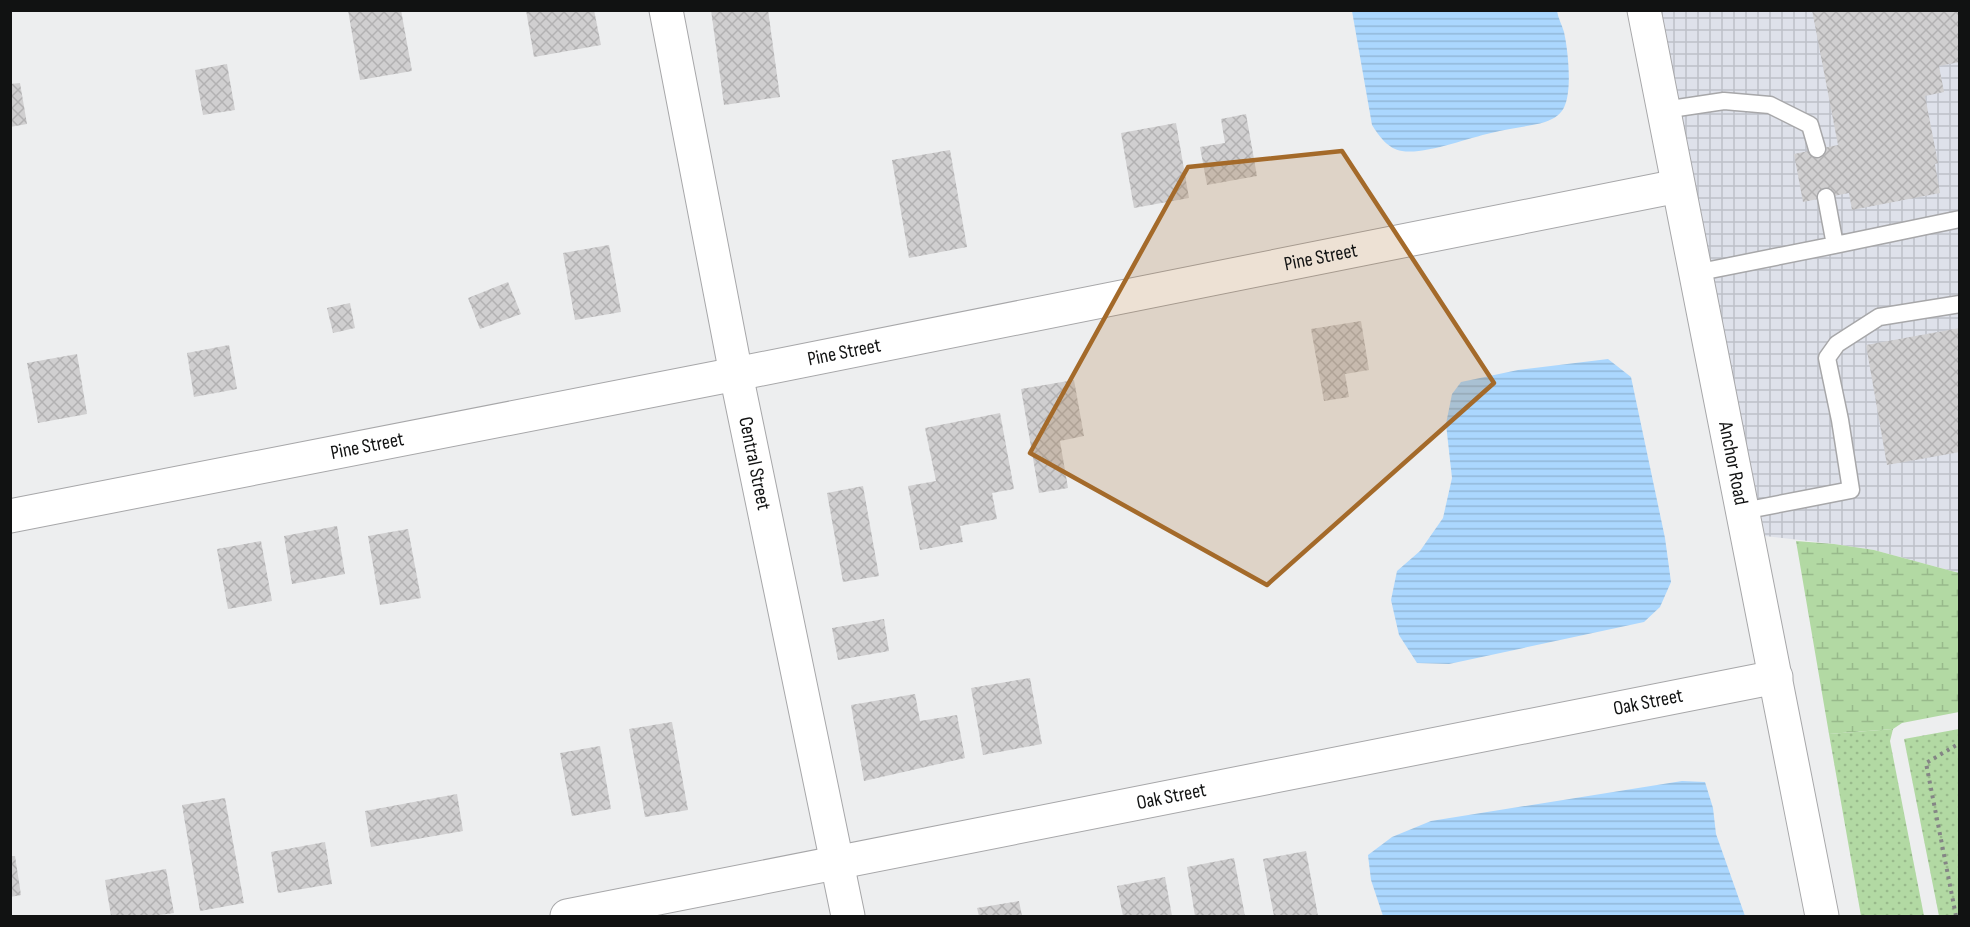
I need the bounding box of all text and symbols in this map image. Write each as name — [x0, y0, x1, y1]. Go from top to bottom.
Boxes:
street label: Pine Street — [1282, 238, 1359, 276]
street label: Pine Street — [805, 333, 883, 371]
street label: Central Street — [733, 415, 776, 512]
street label: Anchor Road — [1713, 419, 1753, 507]
street label: Pine Street — [329, 427, 406, 465]
street label: Oak Street — [1611, 684, 1685, 721]
street label: Oak Street — [1134, 778, 1208, 815]

